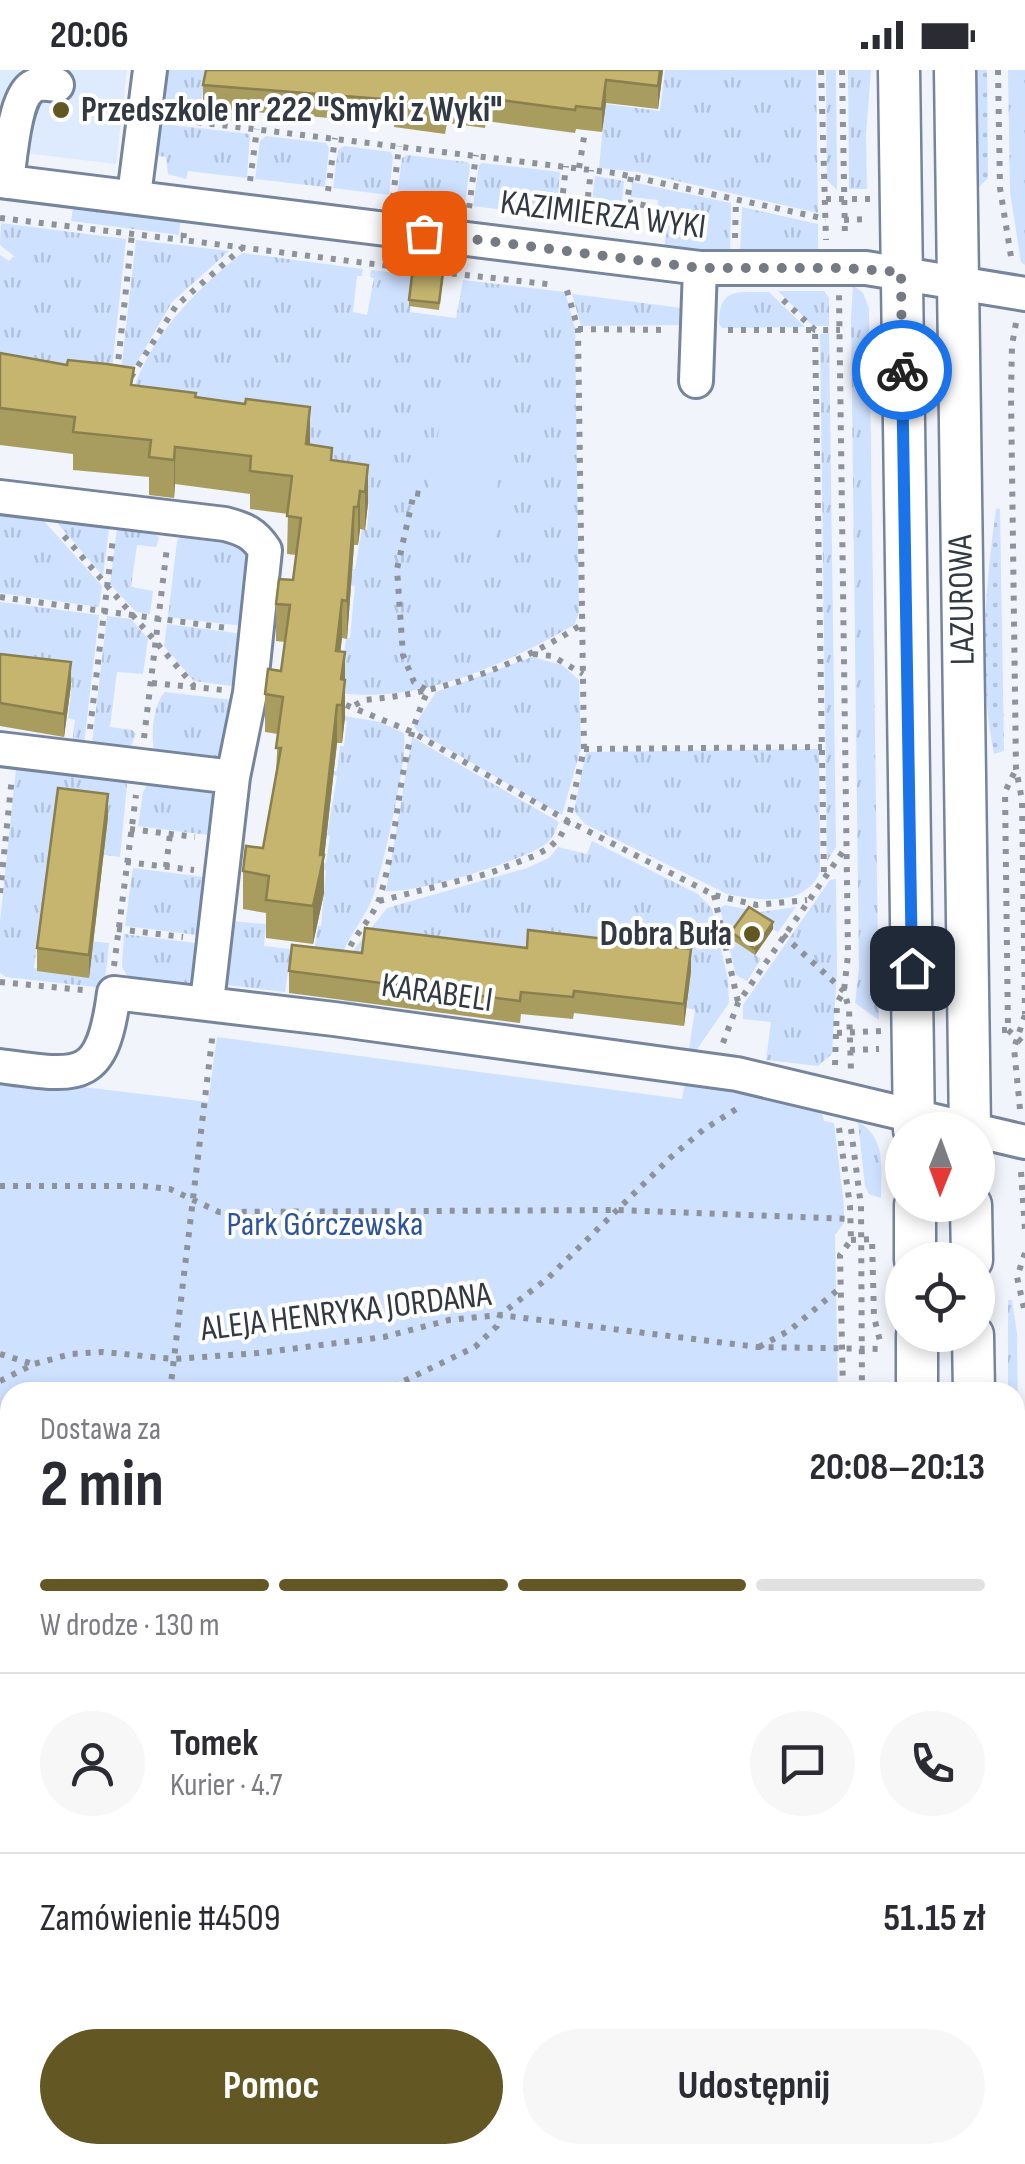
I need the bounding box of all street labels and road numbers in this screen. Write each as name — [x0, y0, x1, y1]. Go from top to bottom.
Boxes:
street label: KAZIMIERZA WYKI — [498, 181, 708, 249]
street label: LAZUROWA — [939, 533, 985, 666]
street label: KARABELI — [379, 964, 495, 1022]
street label: ALEJA HENRYKA JORDANA — [197, 1273, 495, 1351]

